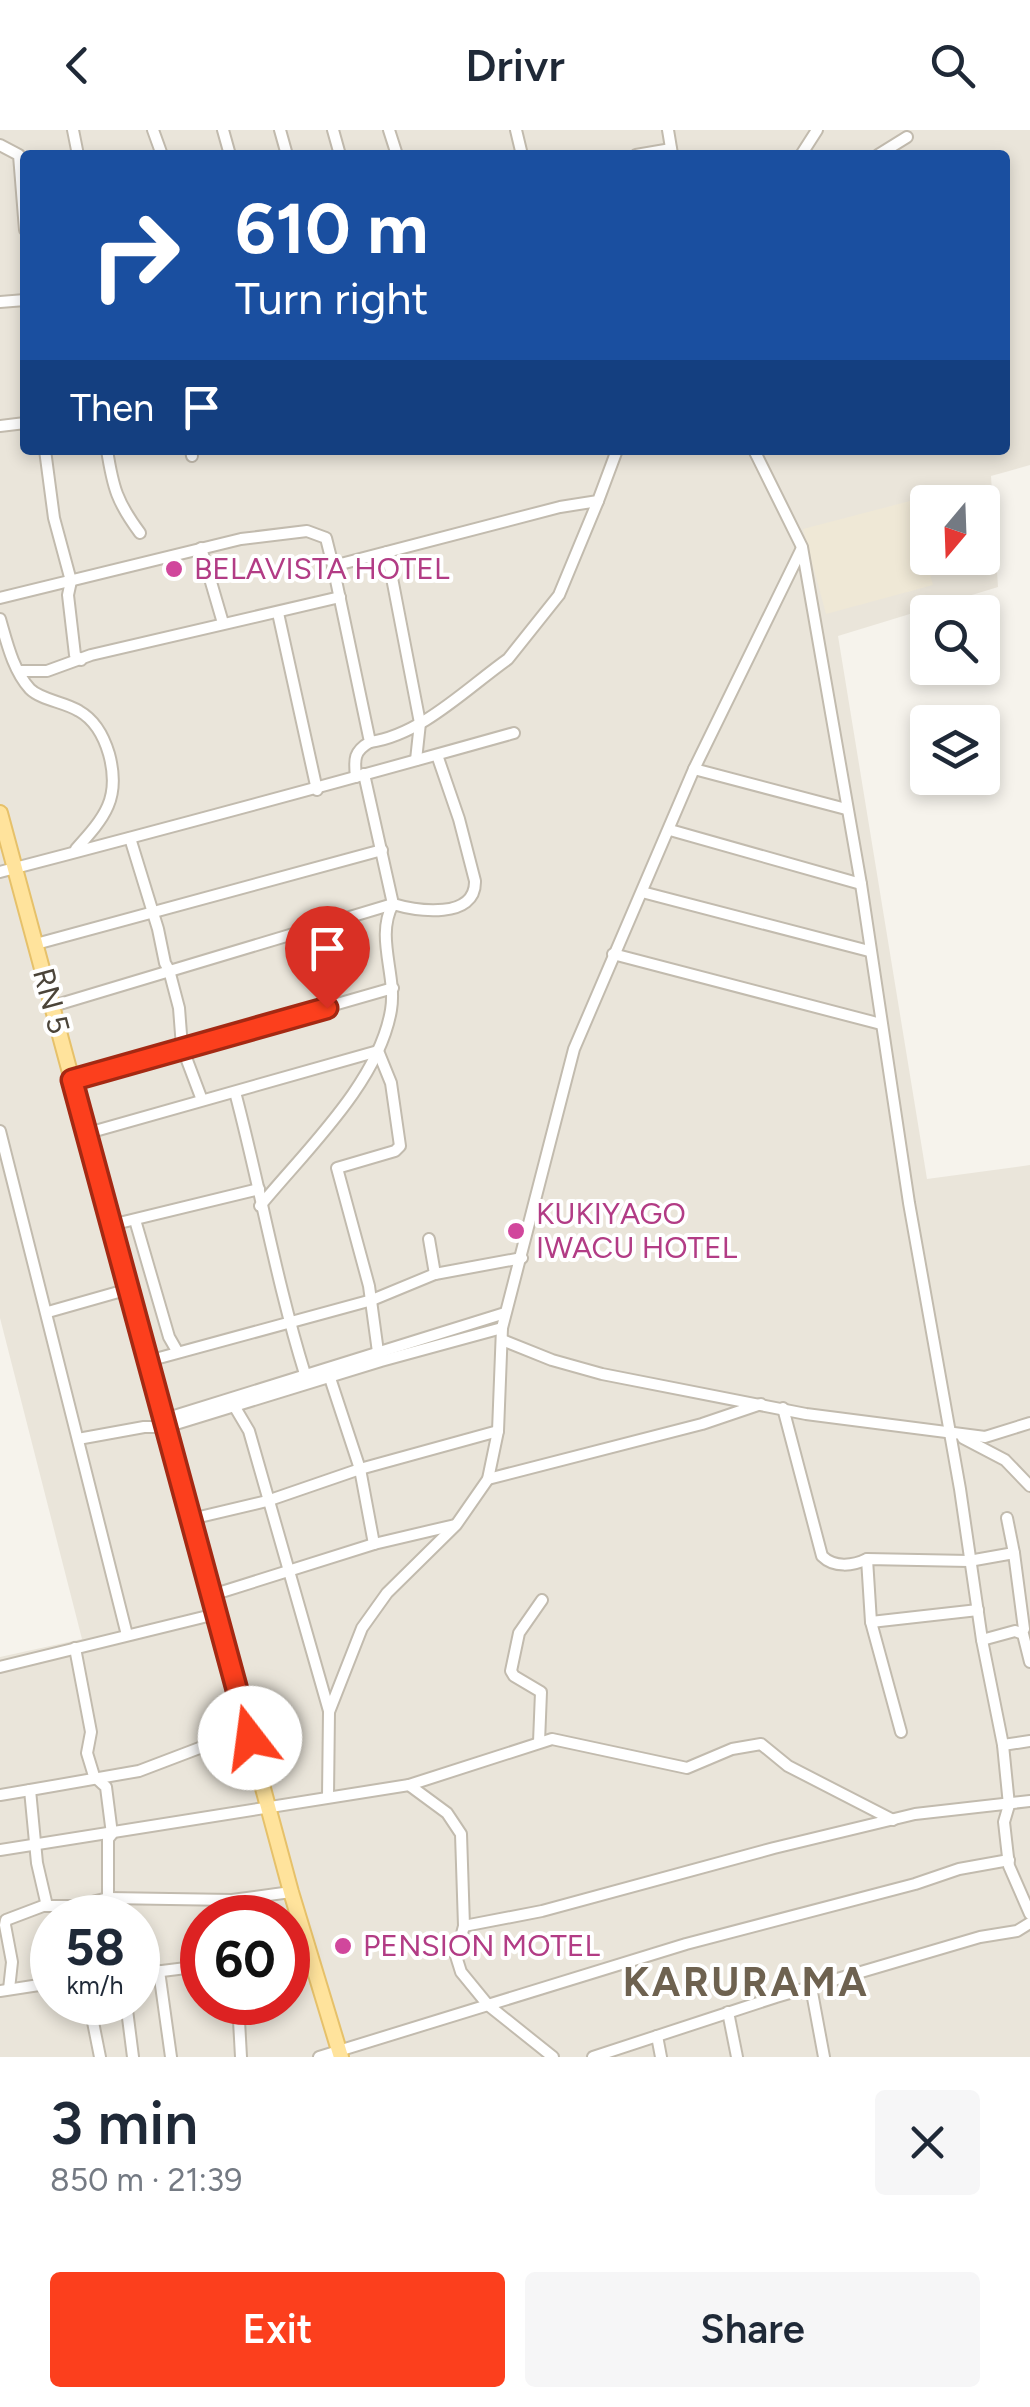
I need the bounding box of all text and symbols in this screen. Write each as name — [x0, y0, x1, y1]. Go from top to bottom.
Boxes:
icon: back — [50, 38, 105, 93]
text: Drivr — [465, 38, 565, 92]
icon: search — [925, 38, 980, 93]
text: 610 m — [235, 186, 428, 271]
icon: right — [70, 190, 200, 320]
text: Turn right — [235, 271, 428, 325]
icon: arrive — [174, 380, 229, 435]
text: Then — [70, 385, 154, 431]
north arrow — [910, 485, 1000, 575]
map controls — [910, 485, 1000, 795]
place label: BELAVISTA HOTEL — [194, 550, 450, 587]
marker: BELAVISTA HOTEL — [163, 558, 185, 580]
button: search — [910, 595, 1000, 685]
button: layers — [910, 705, 1000, 795]
pin — [285, 906, 370, 1009]
icon: arrive — [300, 921, 355, 976]
street label: RN 5 — [25, 964, 78, 1038]
place label: KUKIYAGO IWACU HOTEL — [536, 1195, 738, 1266]
marker: KUKIYAGO IWACU HOTEL — [505, 1220, 527, 1242]
position arrow — [198, 1686, 302, 1790]
speed limit sign: 60 — [180, 1895, 310, 2025]
text: 58 — [65, 1917, 125, 1978]
place label: PENSION MOTEL — [363, 1927, 601, 1964]
marker: PENSION MOTEL — [332, 1935, 354, 1957]
district label: KARURAMA — [623, 1958, 869, 2006]
text: km/h — [66, 1970, 124, 2000]
text: 3 min — [50, 2087, 198, 2159]
button: close — [875, 2090, 980, 2195]
text: 850 m · 21:39 — [50, 2161, 242, 2199]
button: Exit — [50, 2272, 505, 2387]
button: Share — [525, 2272, 980, 2387]

